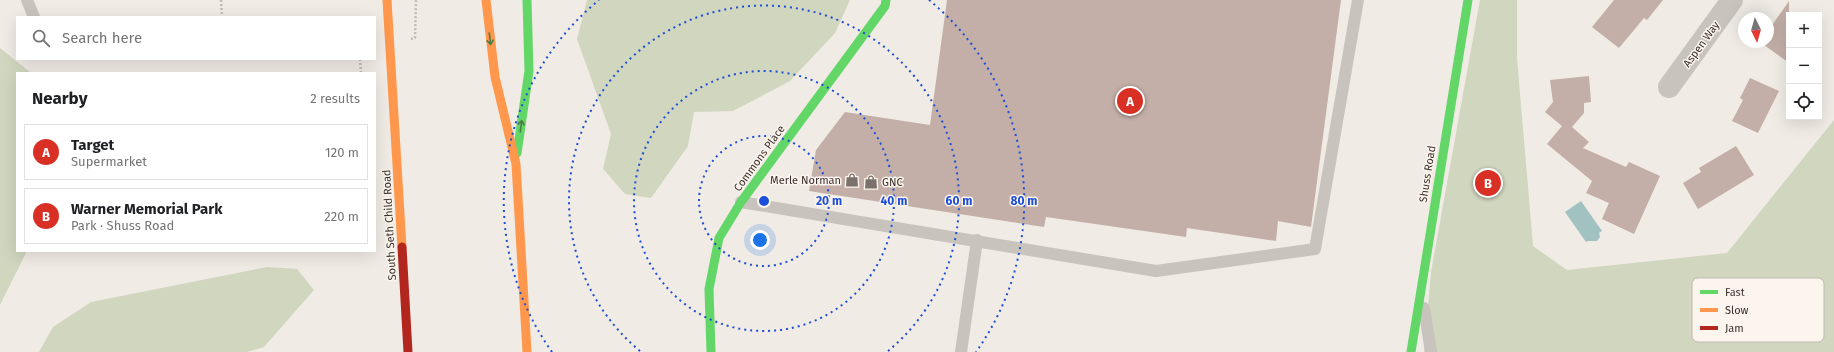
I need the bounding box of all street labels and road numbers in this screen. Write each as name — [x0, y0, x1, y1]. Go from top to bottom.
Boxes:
street label: Aspen Way — [1680, 18, 1723, 70]
street label: Commons Place — [731, 123, 788, 194]
street label: Shuss Road — [1417, 145, 1438, 203]
street label: South Seth Child Road — [380, 169, 399, 281]

